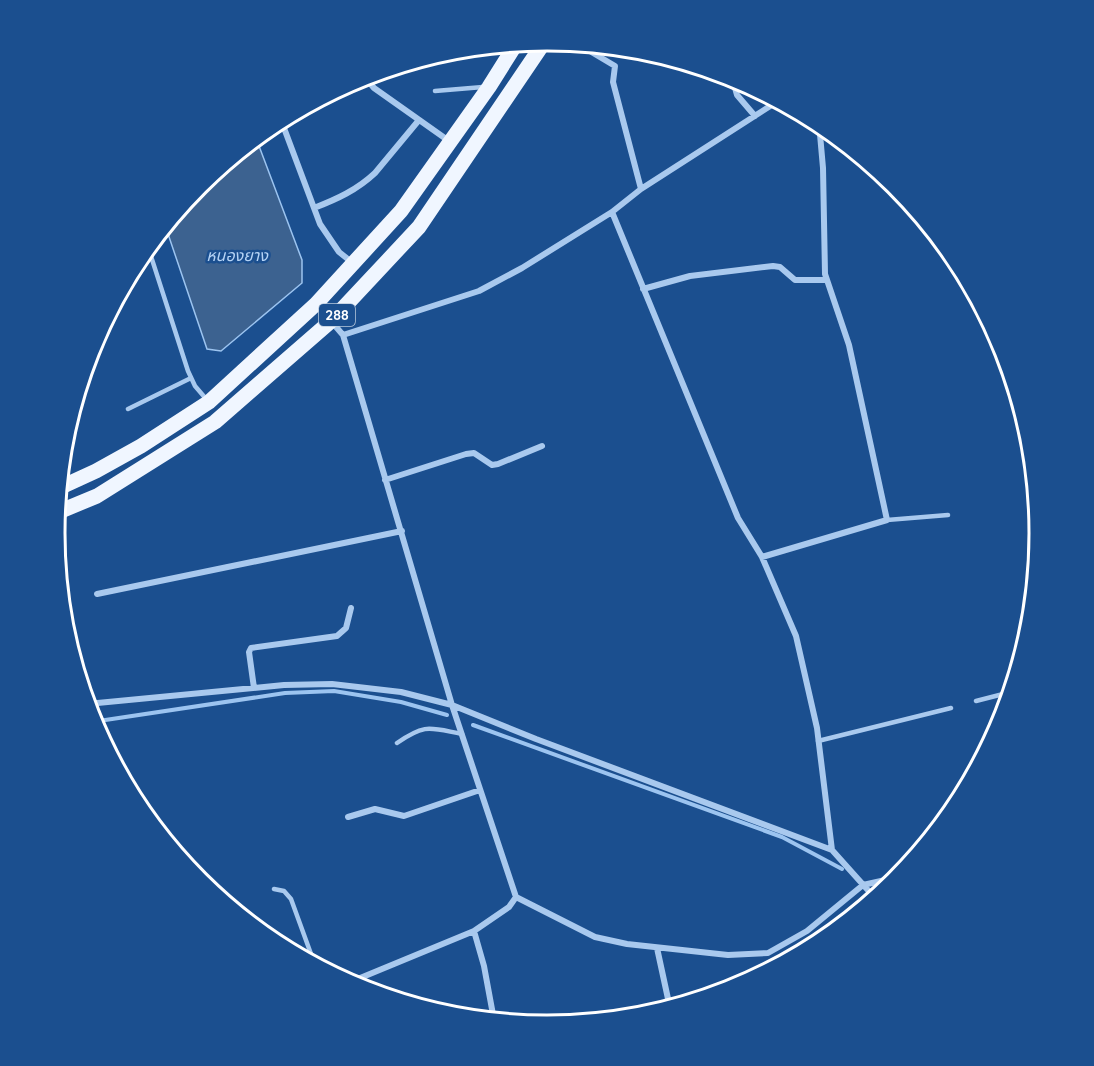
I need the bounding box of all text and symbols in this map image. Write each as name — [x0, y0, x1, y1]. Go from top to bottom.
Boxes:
water label: หนองยาง — [206, 245, 269, 265]
road number: 288 — [319, 304, 355, 326]

